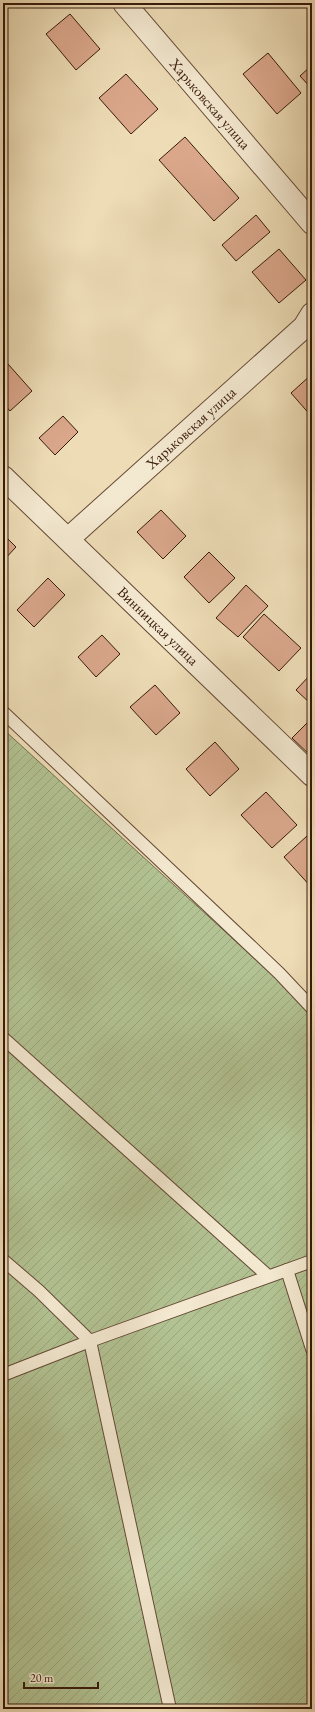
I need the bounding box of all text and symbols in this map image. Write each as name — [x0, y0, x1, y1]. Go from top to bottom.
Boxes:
street label: Харьковская улица — [165, 54, 255, 153]
street label: Харьковская улица — [141, 382, 240, 474]
street label: Винницкая улица — [114, 582, 203, 669]
scale bar — [24, 1664, 98, 1690]
text: 20 m — [30, 1670, 54, 1686]

